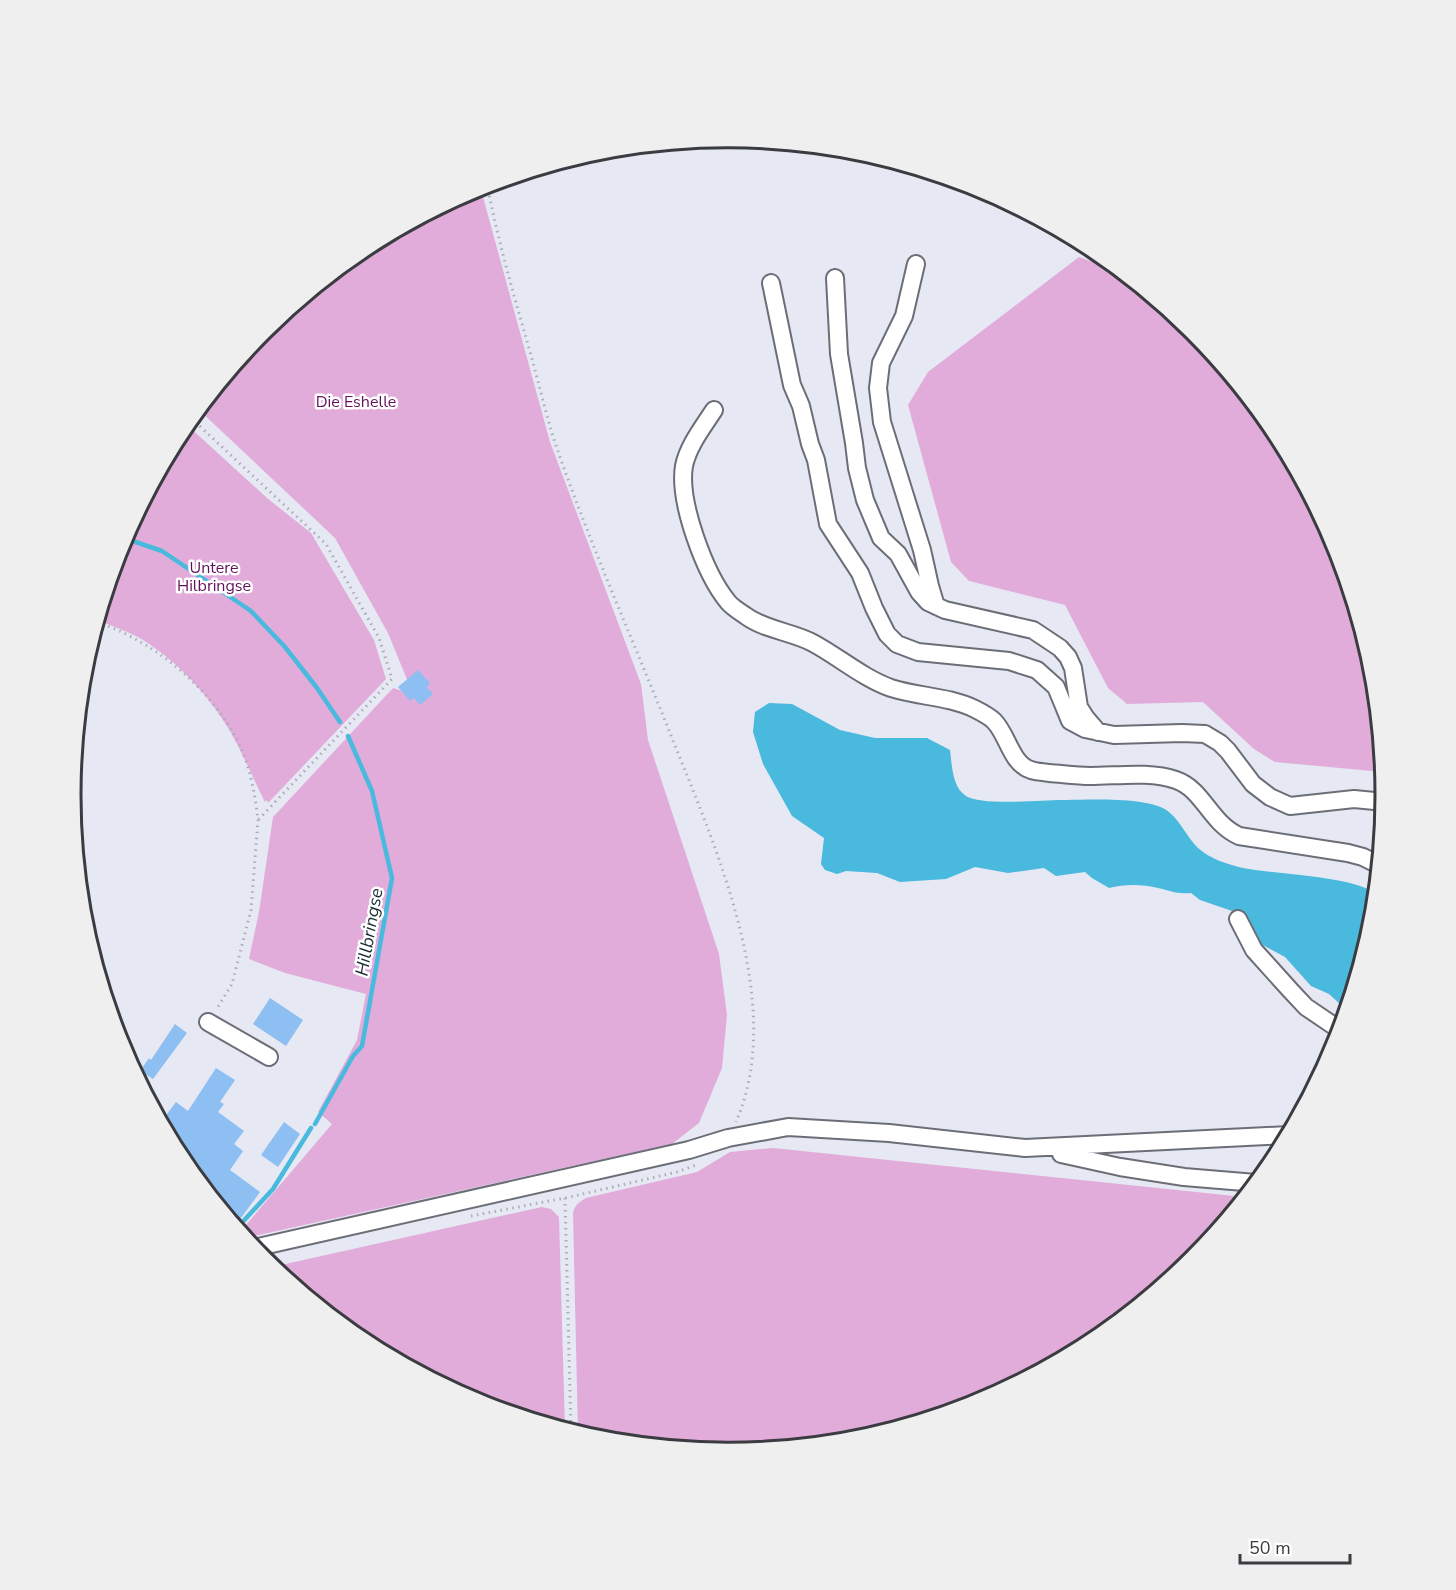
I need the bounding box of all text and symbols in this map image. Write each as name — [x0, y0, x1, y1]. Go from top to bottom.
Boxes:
park label: Die Eshelle — [316, 391, 396, 413]
park label: Untere Hilbringse — [177, 557, 251, 597]
water label: Hillbringse — [349, 886, 389, 978]
scale bar — [1240, 1527, 1350, 1565]
text: 50 m — [1249, 1536, 1291, 1560]

